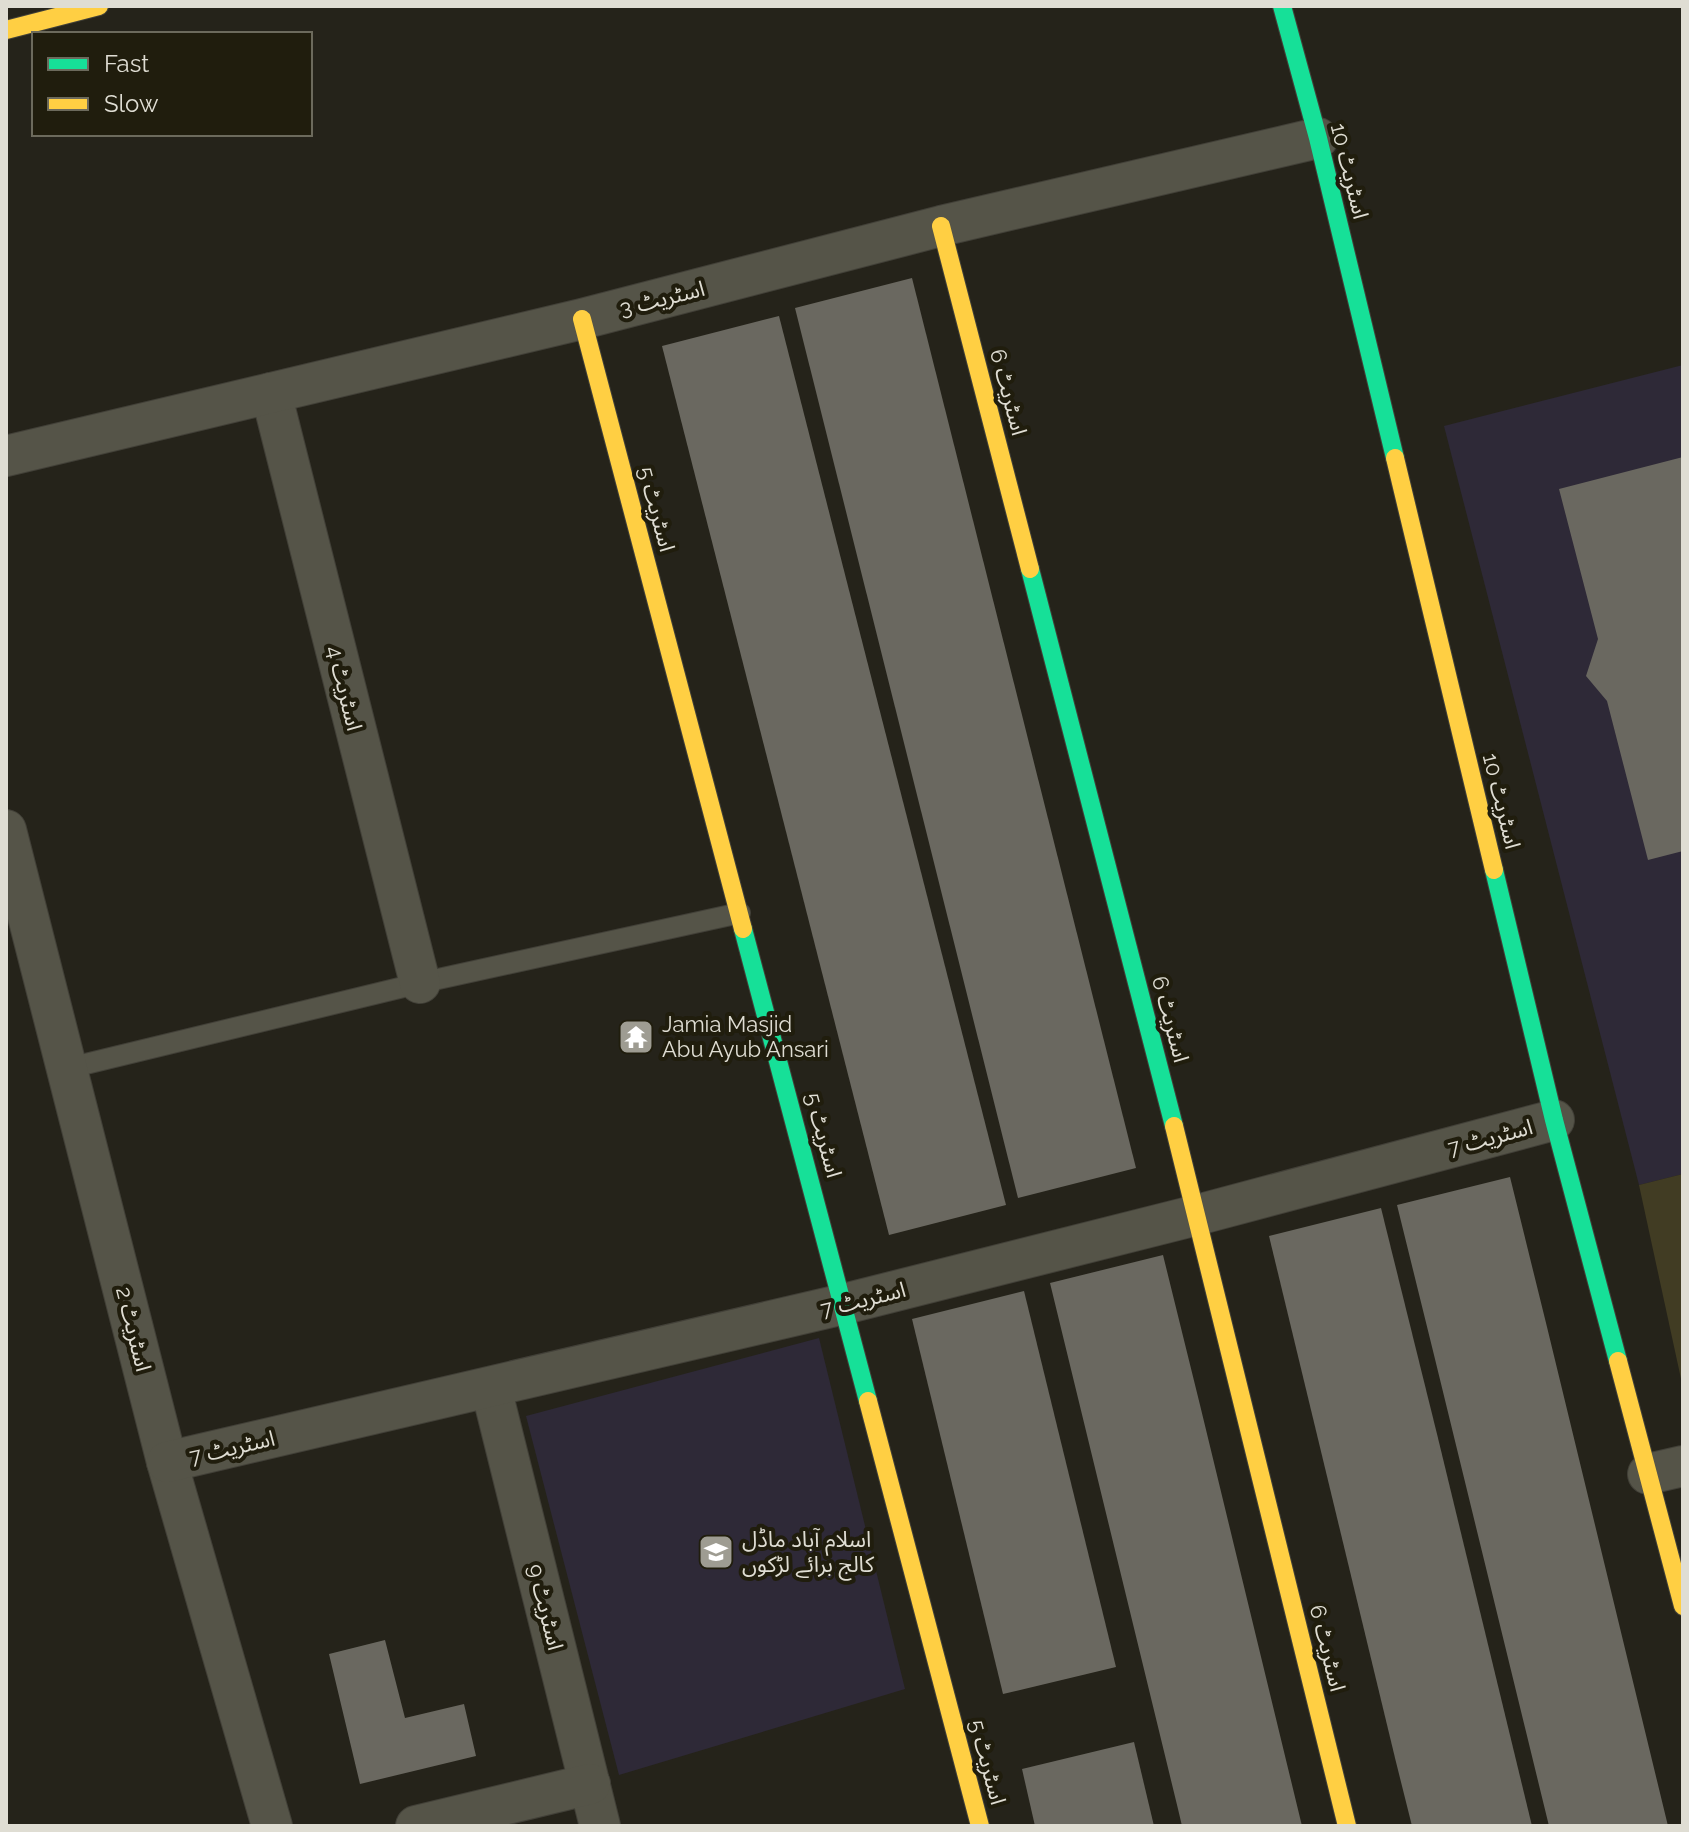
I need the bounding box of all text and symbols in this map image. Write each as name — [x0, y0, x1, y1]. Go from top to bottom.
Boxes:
legend — [32, 32, 312, 136]
text: Fast — [104, 49, 149, 78]
text: Slow — [104, 89, 159, 118]
street label: اسٹریٹ 10 — [1326, 120, 1374, 222]
street label: اسٹریٹ 3 — [617, 275, 707, 321]
street label: اسٹریٹ 6 — [985, 346, 1033, 438]
street label: اسٹریٹ 5 — [633, 464, 681, 554]
street label: اسٹریٹ 4 — [322, 643, 368, 733]
street label: اسٹریٹ 10 — [1478, 750, 1526, 852]
street label: اسٹریٹ 6 — [1147, 973, 1195, 1065]
place label: Jamia Masjid Abu Ayub Ansari — [662, 1011, 829, 1062]
temple icon: Jamia Masjid Abu Ayub Ansari — [617, 1018, 655, 1056]
street label: اسٹریٹ 5 — [800, 1090, 848, 1180]
street label: اسٹریٹ 7 — [1445, 1113, 1535, 1161]
street label: اسٹریٹ 7 — [818, 1276, 908, 1322]
street label: اسٹریٹ 2 — [111, 1284, 157, 1374]
street label: اسٹریٹ 7 — [187, 1425, 277, 1469]
place label: اسلام آباد ماڈل کالج برائے لڑکوں — [742, 1526, 875, 1581]
school or university icon: اسلام آباد ماڈل کالج برائے لڑکوں — [697, 1533, 735, 1571]
street label: اسٹریٹ 9 — [523, 1561, 569, 1653]
street label: اسٹریٹ 6 — [1305, 1602, 1351, 1694]
street label: اسٹریٹ 5 — [964, 1717, 1012, 1807]

